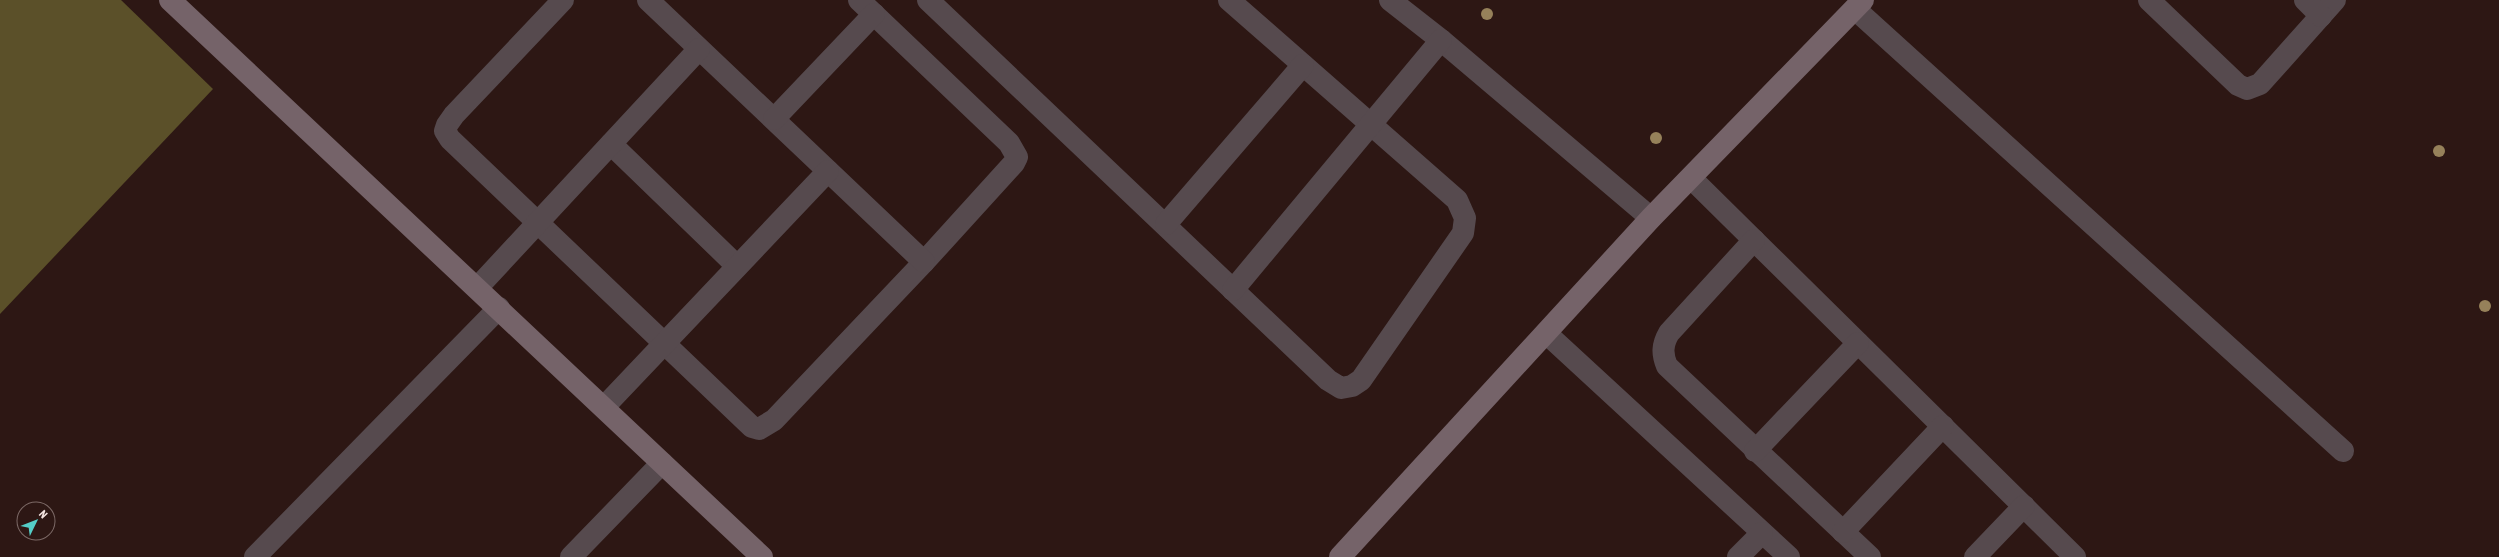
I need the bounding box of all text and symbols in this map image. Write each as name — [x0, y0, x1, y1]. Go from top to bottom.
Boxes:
north arrow — [16, 501, 56, 541]
text: N — [37, 508, 50, 521]

